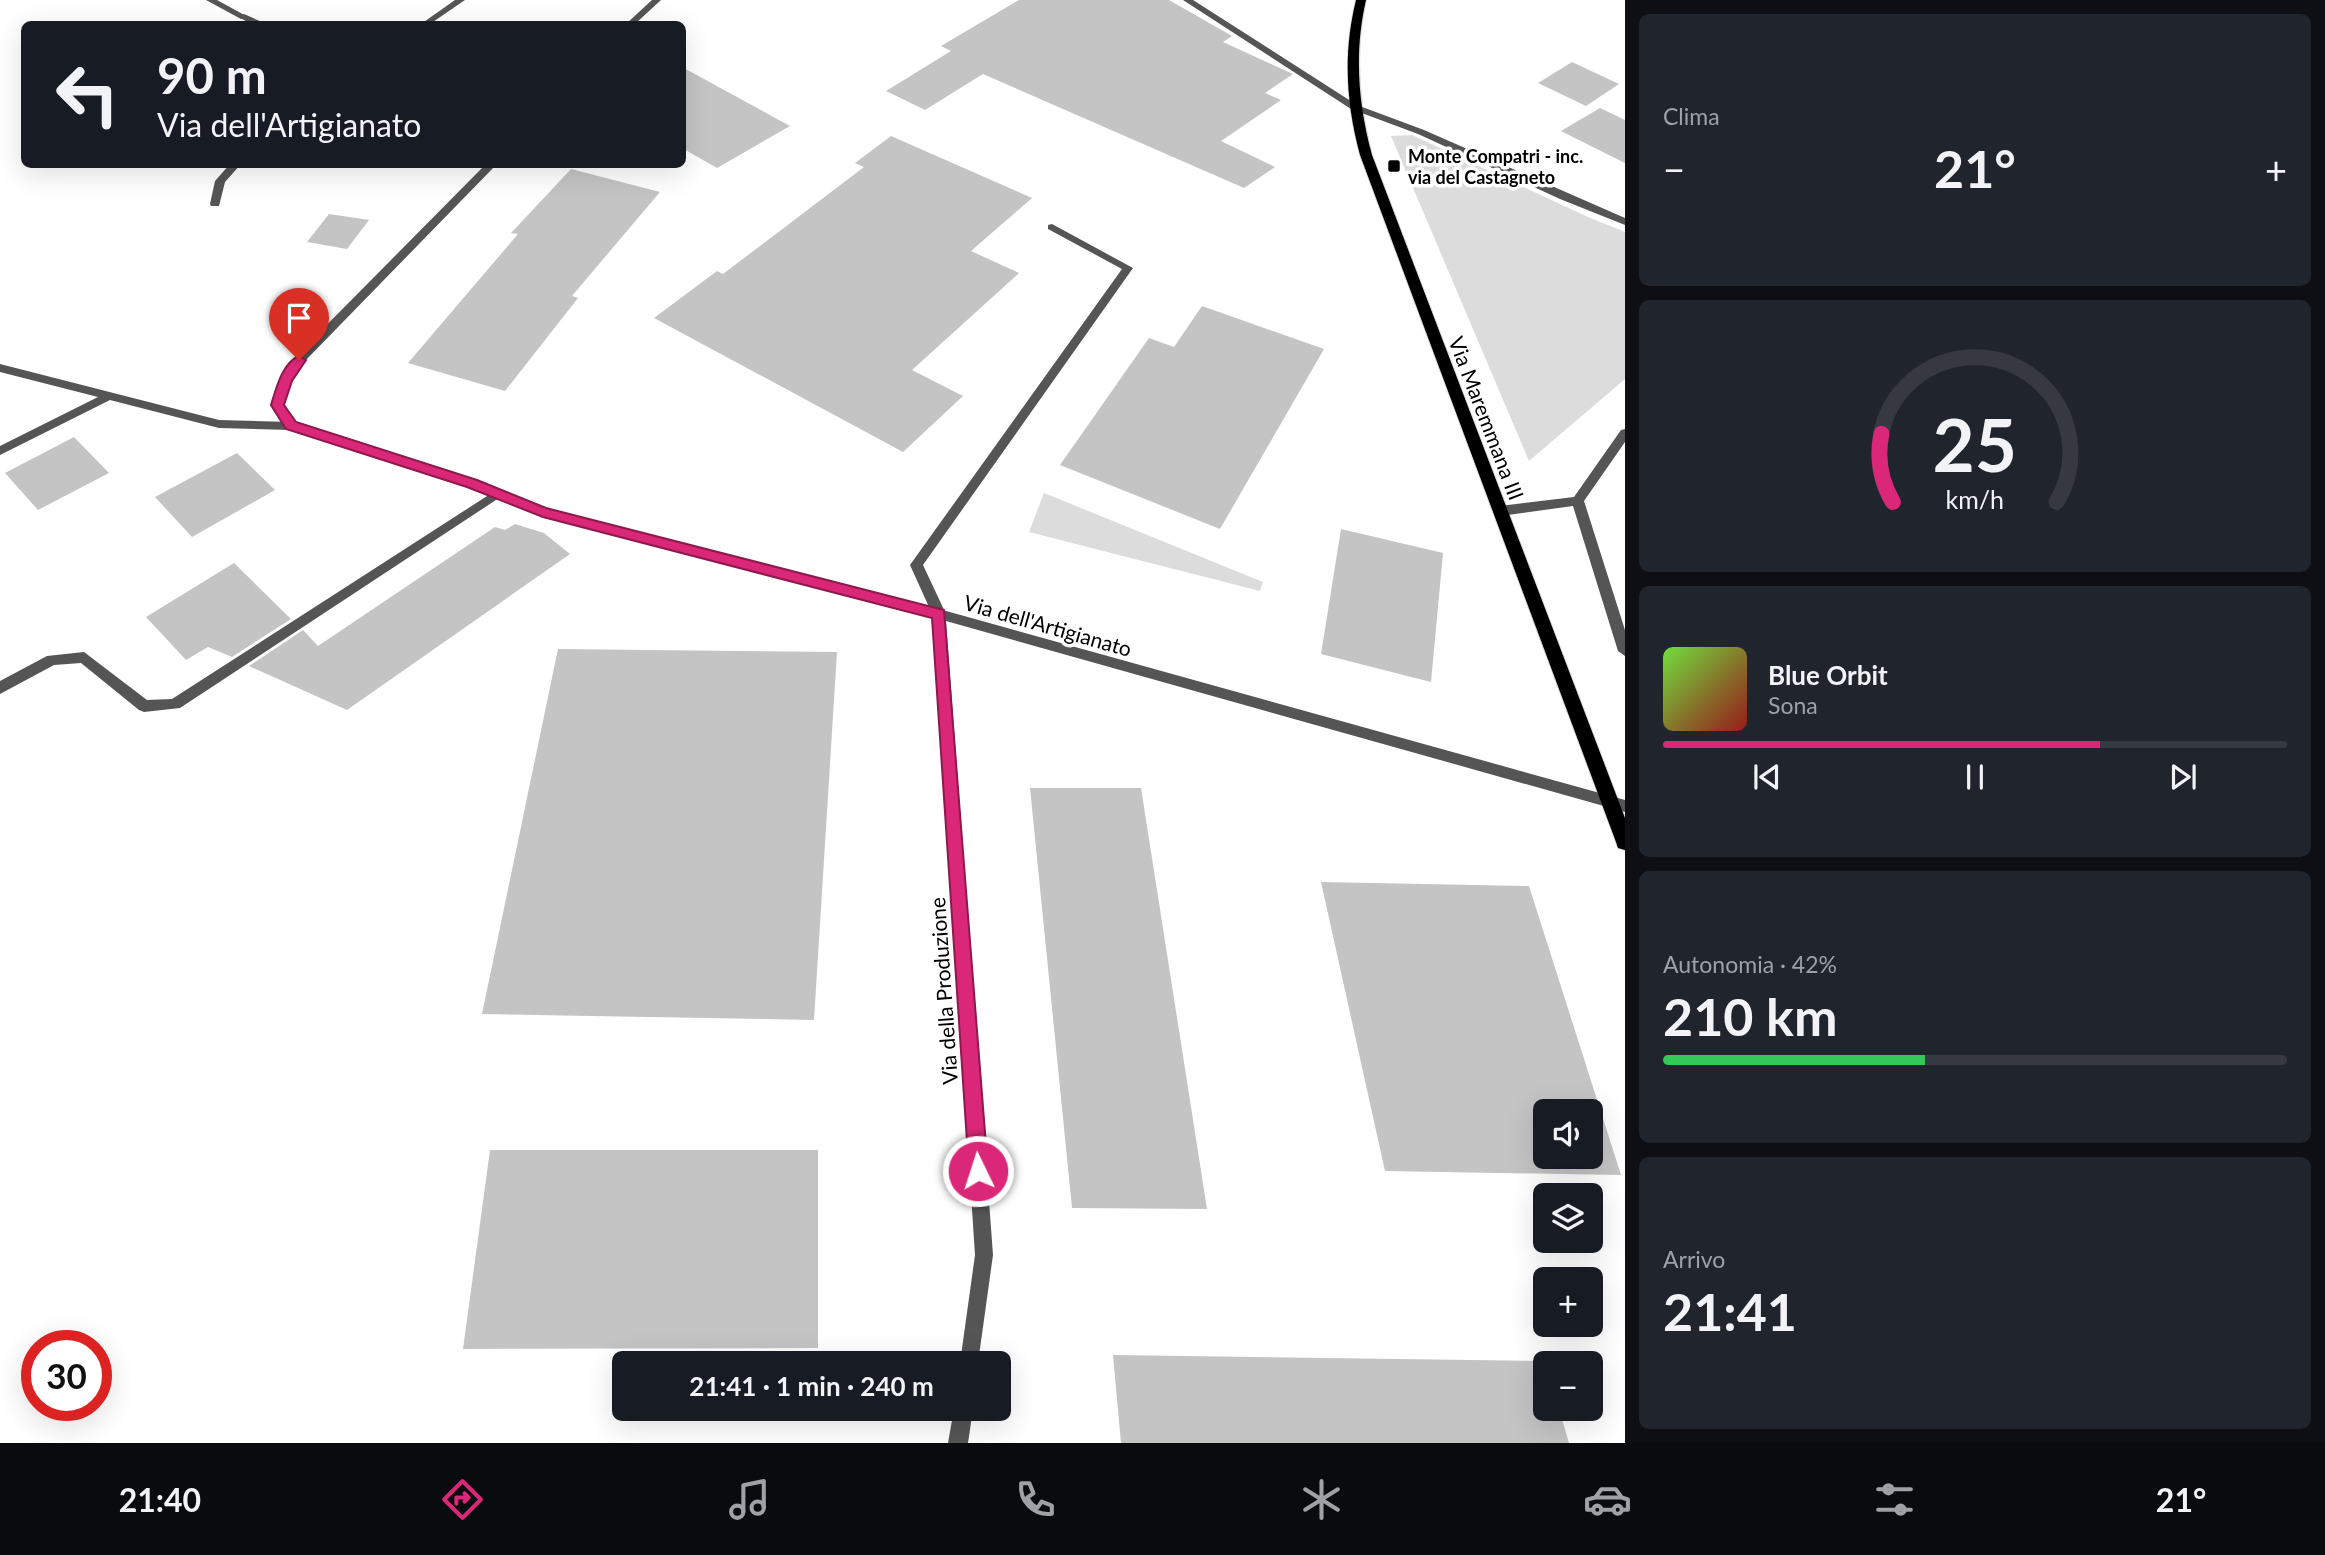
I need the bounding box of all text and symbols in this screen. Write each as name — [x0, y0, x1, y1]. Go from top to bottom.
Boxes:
text: 90 m — [157, 46, 267, 104]
icon: left — [42, 49, 133, 140]
text: Clima — [1663, 102, 1720, 130]
text: Via dell'Artigianato — [157, 105, 421, 144]
text: 21° — [1934, 137, 2016, 199]
place label: Monte Compatri - inc. via del Castagneto — [1408, 145, 1583, 188]
text: − — [1663, 146, 1685, 192]
text: + — [2265, 146, 2287, 192]
marker: Monte Compatri - inc. via del Castagneto — [1386, 158, 1402, 174]
pin — [269, 288, 329, 360]
icon: arrive — [280, 299, 318, 337]
street label: Via Maremmana III — [1444, 333, 1530, 503]
text: 25 — [1933, 400, 2017, 488]
text: km/h — [1946, 483, 2004, 513]
street label: Via dell'Artigianato — [961, 589, 1135, 661]
text: Blue Orbit — [1768, 659, 1888, 691]
text: Sona — [1768, 691, 1818, 719]
icon: previous — [1748, 758, 1786, 796]
icon: pause — [1956, 758, 1994, 796]
icon: next — [2164, 758, 2202, 796]
street label: Via della Produzione — [924, 896, 962, 1086]
text: Autonomia · 42% — [1663, 950, 1837, 978]
text: 210 km — [1663, 985, 1837, 1047]
map controls — [1533, 1099, 1603, 1421]
button: sound — [1533, 1099, 1603, 1169]
position arrow — [941, 1134, 1015, 1208]
button: layers — [1533, 1183, 1603, 1253]
text: Arrivo — [1663, 1245, 1725, 1273]
button: + — [1533, 1267, 1603, 1337]
text: 21:41 — [1663, 1280, 1797, 1342]
speed limit sign: 30 — [21, 1330, 112, 1421]
button: − — [1533, 1351, 1603, 1421]
text: 21:41 · 1 min · 240 m — [689, 1370, 934, 1402]
icon: directions — [438, 1475, 487, 1524]
icon: music — [725, 1475, 774, 1524]
icon: phone — [1011, 1475, 1060, 1524]
icon: climate — [1297, 1475, 1346, 1524]
icon: car — [1583, 1475, 1632, 1524]
icon: filters — [1870, 1475, 1919, 1524]
text: 21:40 — [119, 1480, 201, 1519]
text: 21° — [2156, 1480, 2206, 1519]

